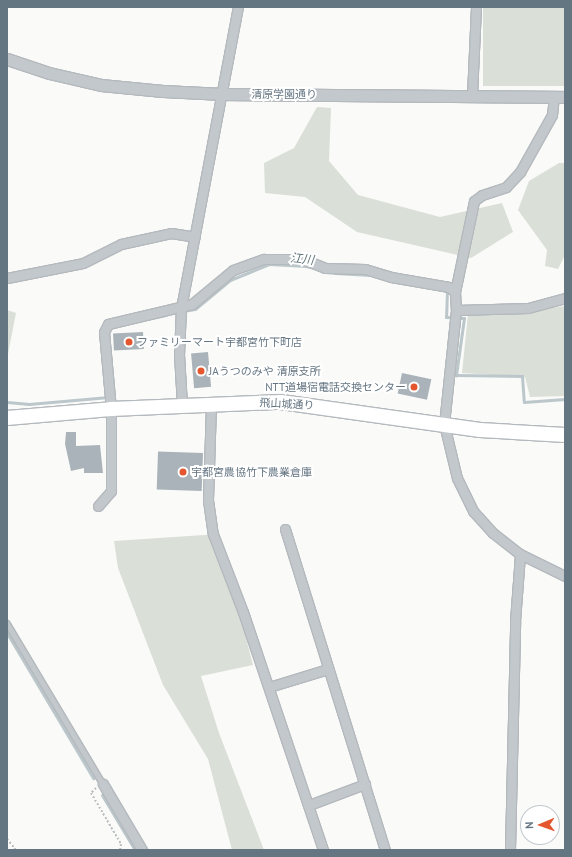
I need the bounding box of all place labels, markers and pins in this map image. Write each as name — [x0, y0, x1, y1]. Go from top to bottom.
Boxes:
place label: ファミリーマート宇都宮竹下町店 — [137, 335, 302, 349]
marker: ファミリーマート宇都宮竹下町店 — [124, 337, 134, 347]
place label: JAうつのみや 清原支所 — [209, 364, 321, 378]
marker: JAうつのみや 清原支所 — [196, 366, 206, 376]
place label: NTT道場宿電話交換センター — [265, 380, 406, 394]
marker: NTT道場宿電話交換センター — [409, 382, 419, 392]
place label: 宇都宮農協竹下農業倉庫 — [191, 465, 312, 479]
marker: 宇都宮農協竹下農業倉庫 — [178, 467, 188, 477]

